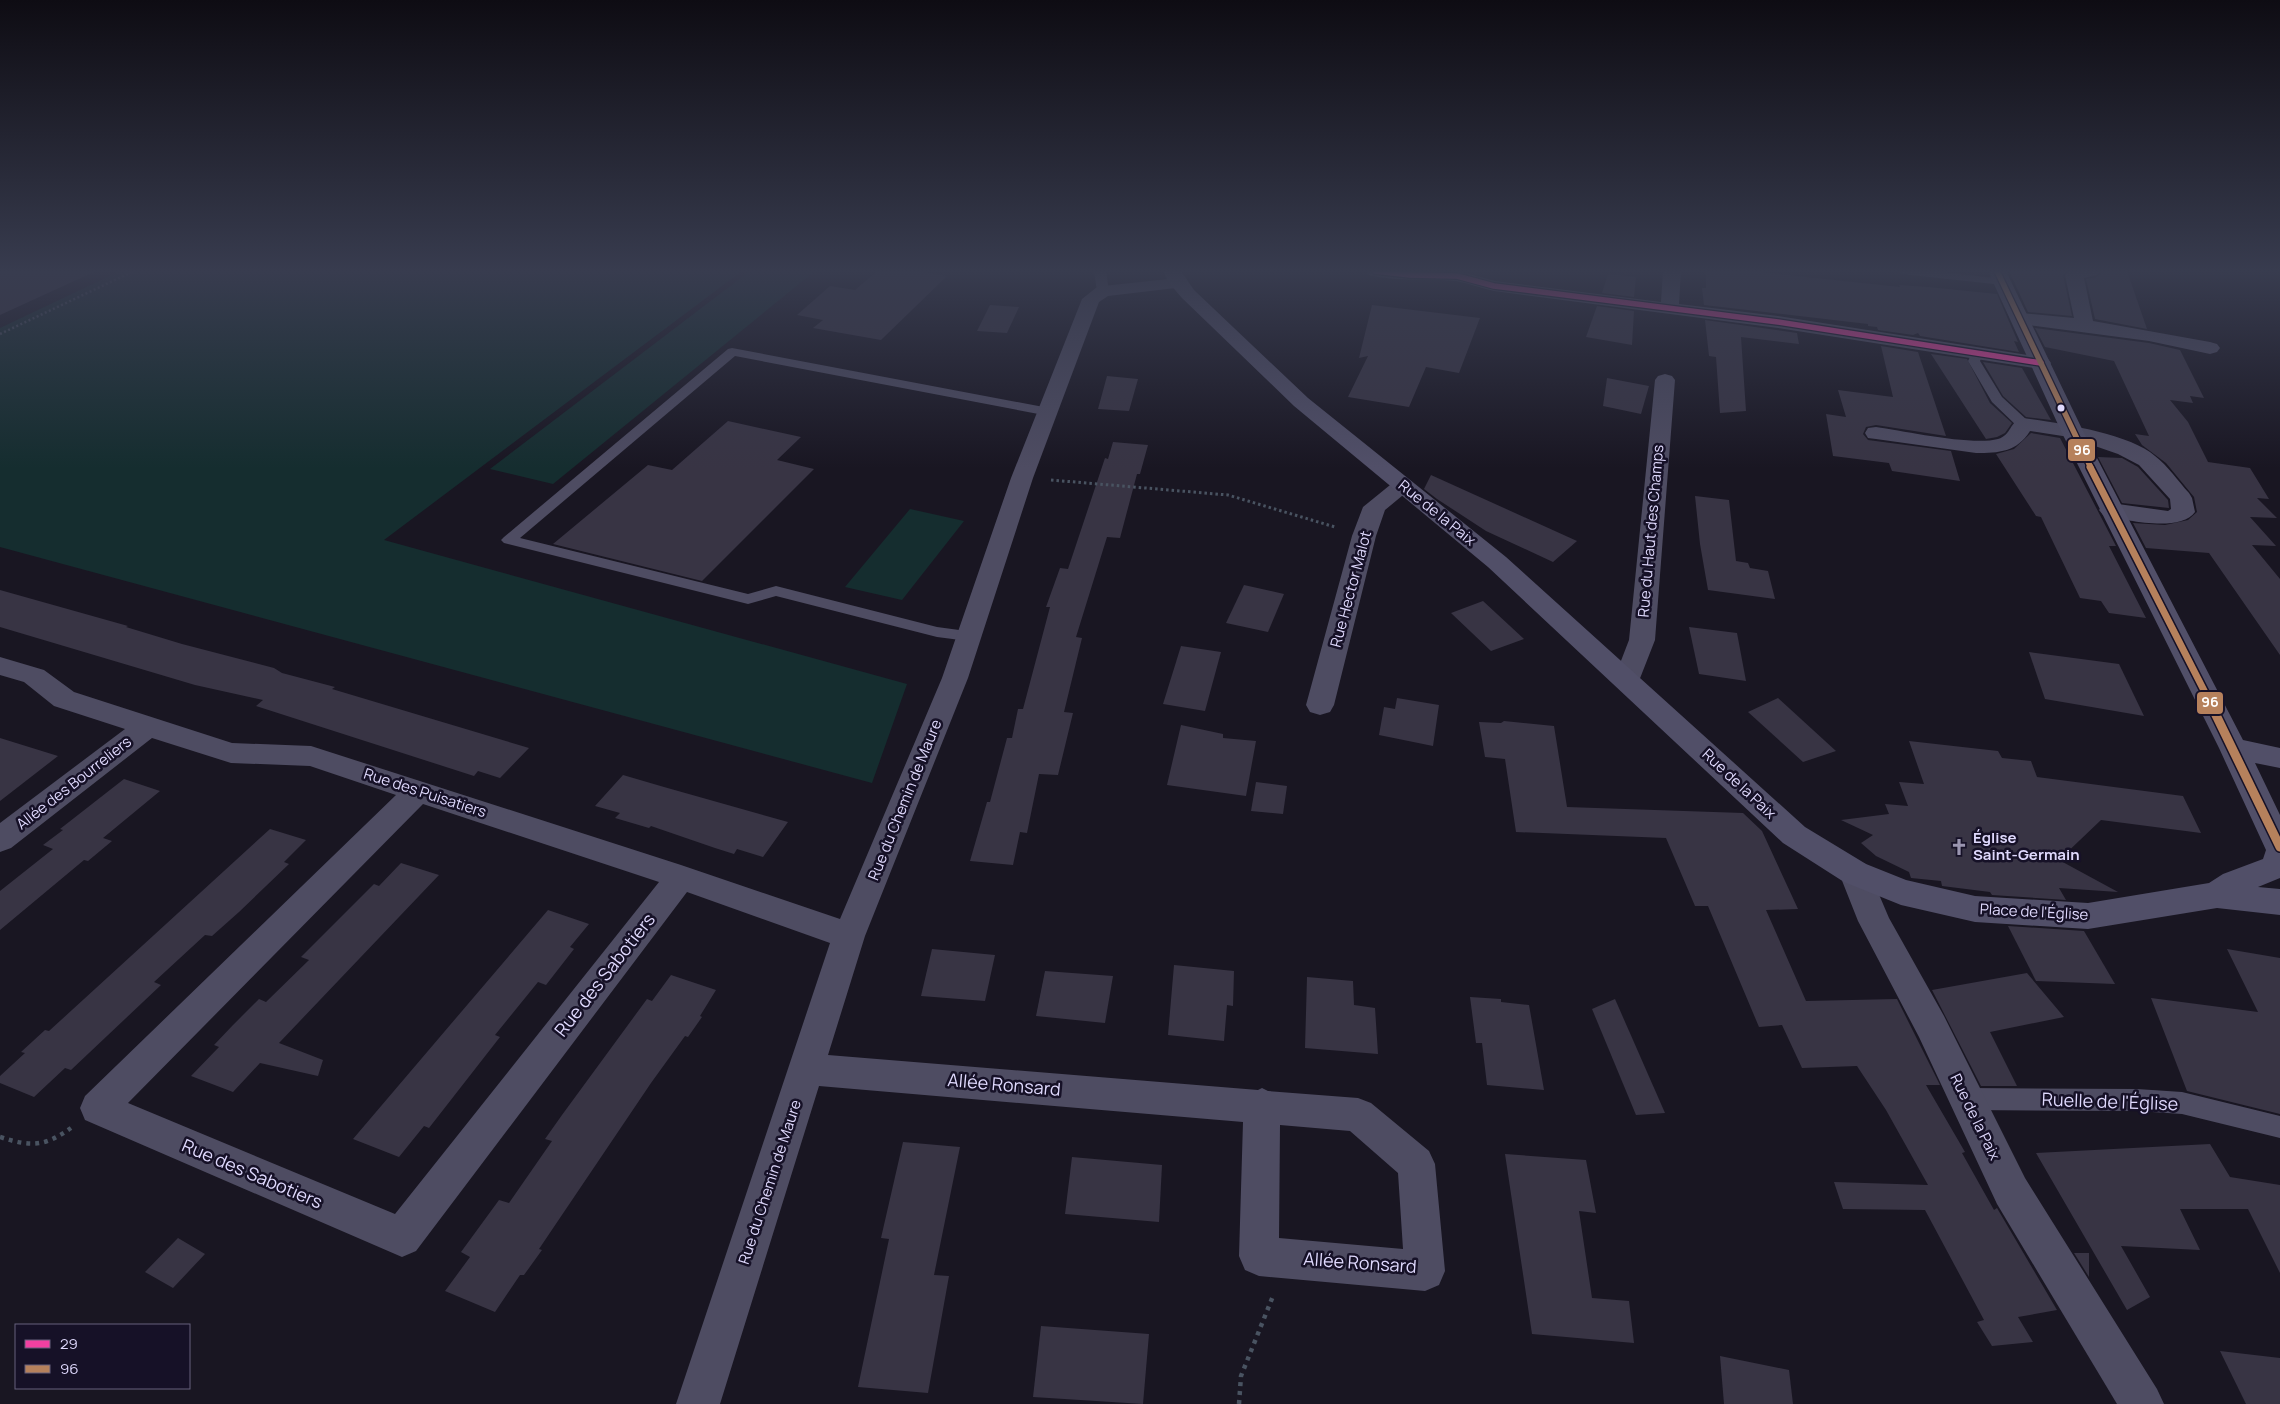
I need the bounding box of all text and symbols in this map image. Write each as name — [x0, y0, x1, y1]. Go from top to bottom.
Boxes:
unlabelled marker — [2056, 403, 2066, 413]
line badge: 96 — [2067, 438, 2096, 462]
text: 96 — [2073, 440, 2091, 459]
street label: Rue du Haut des Champs — [1632, 444, 1669, 618]
street label: Rue de la Paix — [1394, 475, 1481, 550]
street label: Rue Hector Malot — [1325, 528, 1376, 649]
line badge: 96 — [2196, 691, 2224, 715]
text: 96 — [2201, 692, 2219, 711]
street label: Rue du Chemin de Maure — [863, 716, 947, 883]
street label: Allée des Bourreliers — [12, 731, 136, 834]
street label: Rue de la Paix — [1698, 744, 1781, 823]
street label: Rue des Puisatiers — [361, 763, 489, 822]
place label: Église Saint-Germain — [1973, 827, 2080, 865]
church icon: Église Saint-Germain — [1949, 837, 1969, 857]
street label: Place de l'Église — [1979, 898, 2089, 925]
street label: Rue des Sabotiers — [548, 908, 660, 1041]
street label: Allée Ronsard — [946, 1067, 1062, 1101]
street label: Rue de la Paix — [1945, 1070, 2006, 1164]
street label: Ruelle de l'Église — [2041, 1087, 2179, 1115]
street label: Rue du Chemin de Maure — [733, 1097, 806, 1267]
street label: Rue des Sabotiers — [179, 1133, 326, 1213]
street label: Allée Ronsard — [1303, 1246, 1418, 1278]
legend — [15, 1324, 190, 1389]
text: 29 — [60, 1333, 78, 1354]
text: 96 — [60, 1358, 79, 1379]

